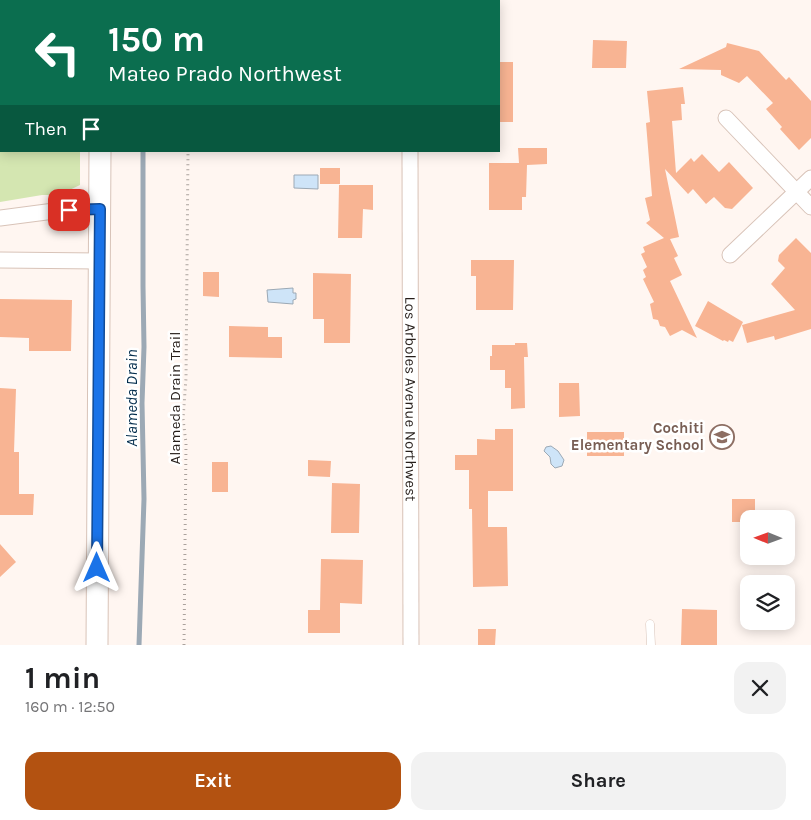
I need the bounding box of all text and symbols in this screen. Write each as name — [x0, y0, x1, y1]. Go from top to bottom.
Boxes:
text: 150 m — [108, 19, 205, 60]
icon: left — [25, 20, 90, 85]
text: Mateo Prado Northwest — [108, 61, 342, 87]
icon: arrive — [77, 115, 105, 143]
text: Then — [25, 118, 67, 140]
pin — [48, 189, 90, 231]
icon: arrive — [55, 196, 83, 224]
street label: Los Arboles Avenue Northwest — [401, 297, 420, 502]
street label: Alameda Drain Trail — [166, 332, 184, 464]
water label: Alameda Drain — [122, 349, 141, 447]
place label: Cochiti Elementary School — [571, 419, 704, 454]
school or university icon: Cochiti Elementary School — [709, 424, 735, 450]
north arrow — [740, 510, 795, 565]
map controls — [740, 510, 795, 630]
position arrow — [70, 541, 122, 593]
button: layers — [740, 575, 795, 630]
text: 1 min — [25, 660, 100, 696]
button: close — [734, 662, 786, 714]
text: 160 m · 12:50 — [25, 697, 115, 716]
button: Exit — [25, 752, 401, 810]
button: Share — [411, 752, 786, 810]

